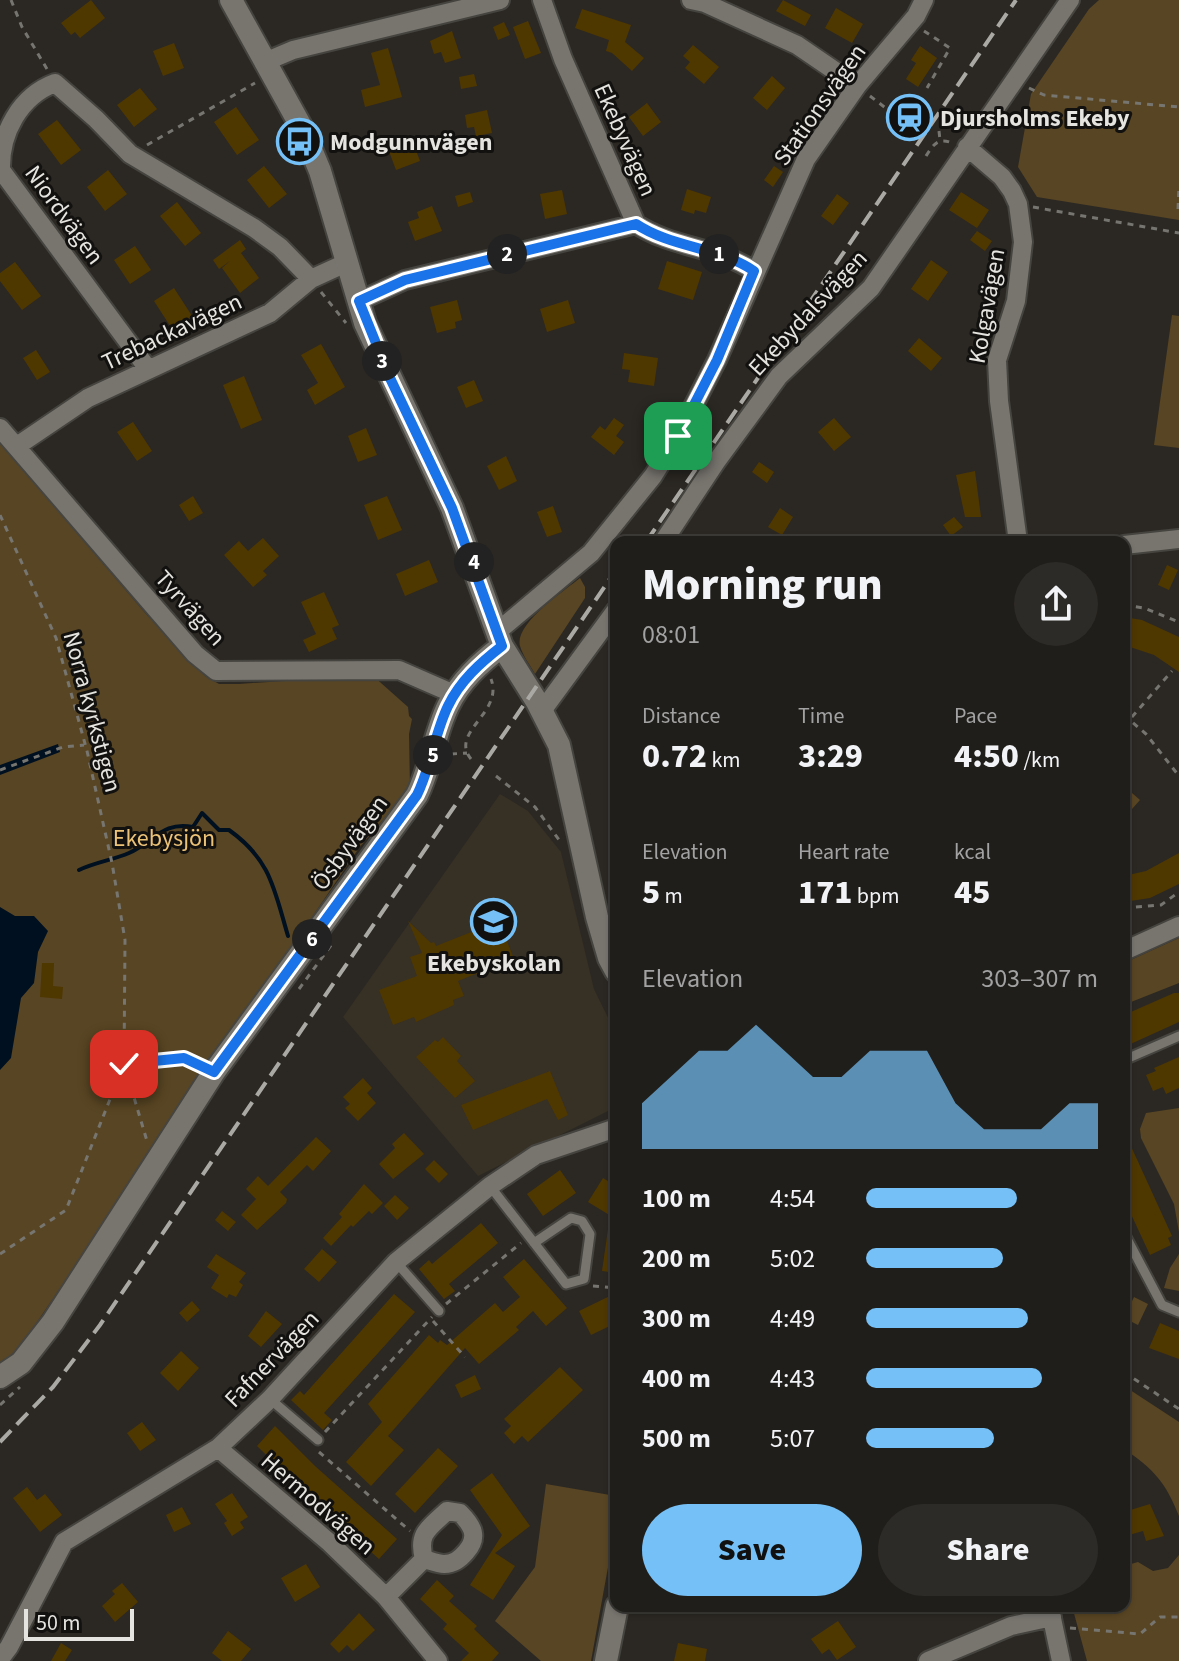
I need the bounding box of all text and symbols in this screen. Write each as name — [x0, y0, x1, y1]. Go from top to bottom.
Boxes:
street label: Stationsvägen — [765, 37, 875, 173]
street label: Ekebyvägen — [585, 78, 665, 202]
station icon: Djursholms Ekeby — [885, 94, 933, 142]
place label: Djursholms Ekeby — [940, 101, 1130, 136]
bus stop icon: Modgunnvägen — [275, 118, 323, 166]
place label: Modgunnvägen — [330, 125, 493, 160]
street label: Niordvägen — [16, 158, 112, 272]
pin: 2 — [487, 234, 527, 274]
pin: 1 — [699, 234, 739, 274]
text: 2 — [501, 238, 513, 270]
text: 1 — [713, 238, 725, 270]
street label: Ekebydalsvägen — [740, 242, 876, 384]
street label: Kolgavägen — [960, 246, 1014, 366]
street label: Trebackavägen — [96, 284, 248, 380]
pin: 3 — [362, 341, 402, 381]
text: 3 — [376, 345, 388, 377]
pin — [644, 402, 712, 470]
icon: arrive — [656, 414, 700, 458]
pin: 4 — [454, 542, 494, 582]
text: 4 — [468, 546, 480, 578]
text: Morning run — [642, 554, 883, 617]
street label: Tyrvägen — [146, 562, 234, 654]
button: share — [1014, 562, 1098, 646]
text: 08:01 — [642, 616, 700, 653]
street label: Norra kyrkstigen — [54, 628, 130, 796]
text: Distance — [642, 700, 720, 732]
text: Time — [798, 700, 844, 732]
text: Pace — [954, 700, 997, 732]
text: 0.72 — [642, 732, 707, 781]
text: 3:29 — [798, 732, 863, 781]
text: 4:50 — [954, 732, 1019, 781]
pin: 5 — [413, 735, 453, 775]
text: 5 — [427, 739, 439, 771]
text: km — [707, 744, 741, 776]
text: /km — [1019, 744, 1060, 776]
street label: Ösbyvägen — [304, 788, 396, 898]
park label: Ekebysjön — [113, 821, 215, 856]
text: Elevation — [642, 836, 728, 868]
text: Heart rate — [798, 836, 889, 868]
text: kcal — [954, 836, 991, 868]
text: 5 — [642, 868, 660, 917]
text: 171 — [798, 868, 852, 917]
text: 45 — [954, 868, 990, 917]
text: m — [660, 880, 683, 912]
text: bpm — [852, 880, 899, 912]
school or university icon: Ekebyskolan — [470, 897, 518, 945]
pin: 6 — [292, 919, 332, 959]
text: 6 — [306, 923, 318, 955]
place label: Ekebyskolan — [427, 946, 561, 981]
text: Elevation — [642, 960, 743, 997]
text: 303–307 m — [981, 960, 1098, 997]
pin — [90, 1030, 158, 1098]
icon: check — [102, 1042, 146, 1086]
text: 100 m — [642, 1180, 711, 1217]
text: 4:54 — [770, 1180, 815, 1217]
text: 200 m — [642, 1240, 711, 1277]
text: 5:02 — [770, 1240, 815, 1277]
text: 300 m — [642, 1300, 711, 1337]
text: 4:49 — [770, 1300, 815, 1337]
street label: Fafnervägen — [216, 1302, 328, 1416]
text: 400 m — [642, 1360, 711, 1397]
text: 4:43 — [770, 1360, 815, 1397]
text: 500 m — [642, 1420, 711, 1457]
text: 5:07 — [770, 1420, 815, 1457]
street label: Hermodvägen — [253, 1444, 383, 1564]
button: Save — [642, 1504, 862, 1596]
button: Share — [878, 1504, 1098, 1596]
scale bar — [24, 1605, 134, 1641]
text: 50 m — [36, 1607, 81, 1639]

